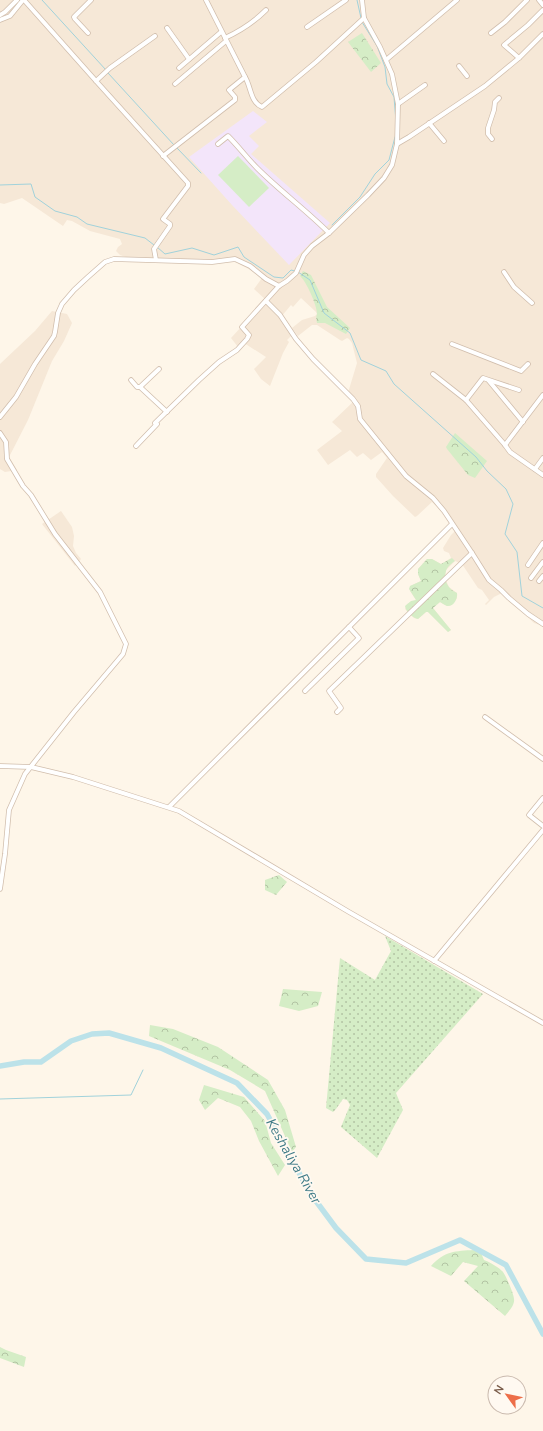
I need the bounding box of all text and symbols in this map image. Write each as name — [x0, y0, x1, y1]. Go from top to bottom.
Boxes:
water label: Keshaliya River — [261, 1115, 326, 1208]
north arrow — [487, 1375, 527, 1415]
text: N — [491, 1382, 508, 1397]

